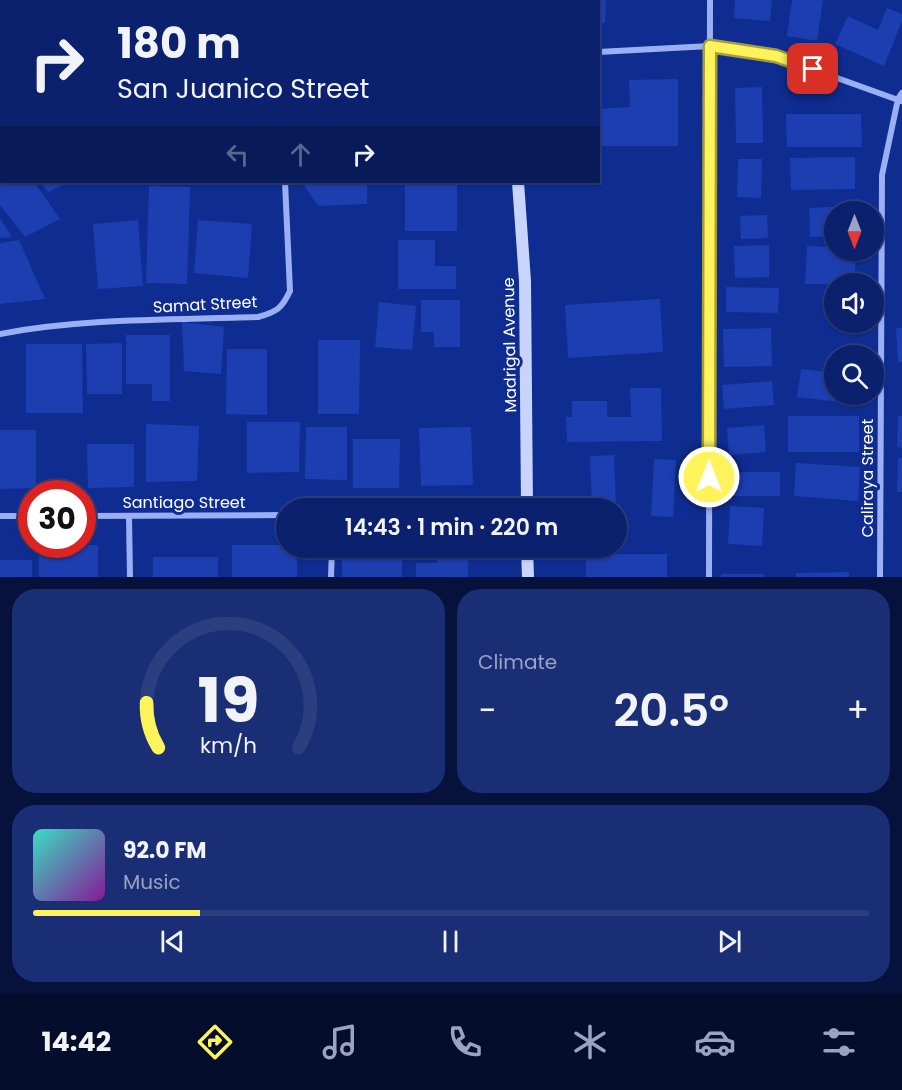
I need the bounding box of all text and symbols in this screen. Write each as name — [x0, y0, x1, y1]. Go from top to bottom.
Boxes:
text: 180 m — [117, 14, 241, 73]
icon: right — [18, 24, 96, 102]
pin — [787, 43, 838, 94]
icon: arrive — [796, 52, 829, 85]
text: San Juanico Street — [117, 70, 369, 107]
icon: left — [221, 138, 254, 171]
icon: ahead — [284, 138, 317, 171]
icon: right — [347, 138, 380, 171]
north arrow — [824, 201, 884, 261]
map controls — [824, 201, 884, 405]
button: sound — [824, 273, 884, 333]
street label: Madrigal Avenue — [497, 277, 522, 413]
street label: Samat Street — [152, 290, 258, 319]
button: search — [824, 345, 884, 405]
street label: Caliraya Street — [856, 418, 879, 537]
position arrow — [677, 445, 741, 509]
speed limit sign: 30 — [18, 480, 96, 558]
street label: Santiago Street — [122, 491, 246, 514]
text: 14:43 · 1 min · 220 m — [345, 512, 558, 543]
text: Climate — [478, 648, 557, 676]
text: 19 — [198, 656, 259, 744]
text: 20.5° — [614, 679, 729, 742]
text: − — [478, 687, 496, 734]
text: + — [846, 687, 869, 734]
text: km/h — [200, 730, 257, 761]
text: 92.0 FM — [123, 835, 207, 866]
text: Music — [123, 868, 181, 896]
icon: previous — [156, 925, 189, 958]
icon: pause — [434, 925, 467, 958]
icon: next — [713, 925, 746, 958]
icon: directions — [194, 1021, 236, 1063]
icon: music — [319, 1021, 361, 1063]
icon: phone — [444, 1021, 486, 1063]
icon: climate — [569, 1021, 611, 1063]
icon: car — [694, 1021, 736, 1063]
icon: filters — [818, 1021, 860, 1063]
text: 14:42 — [41, 1023, 111, 1060]

